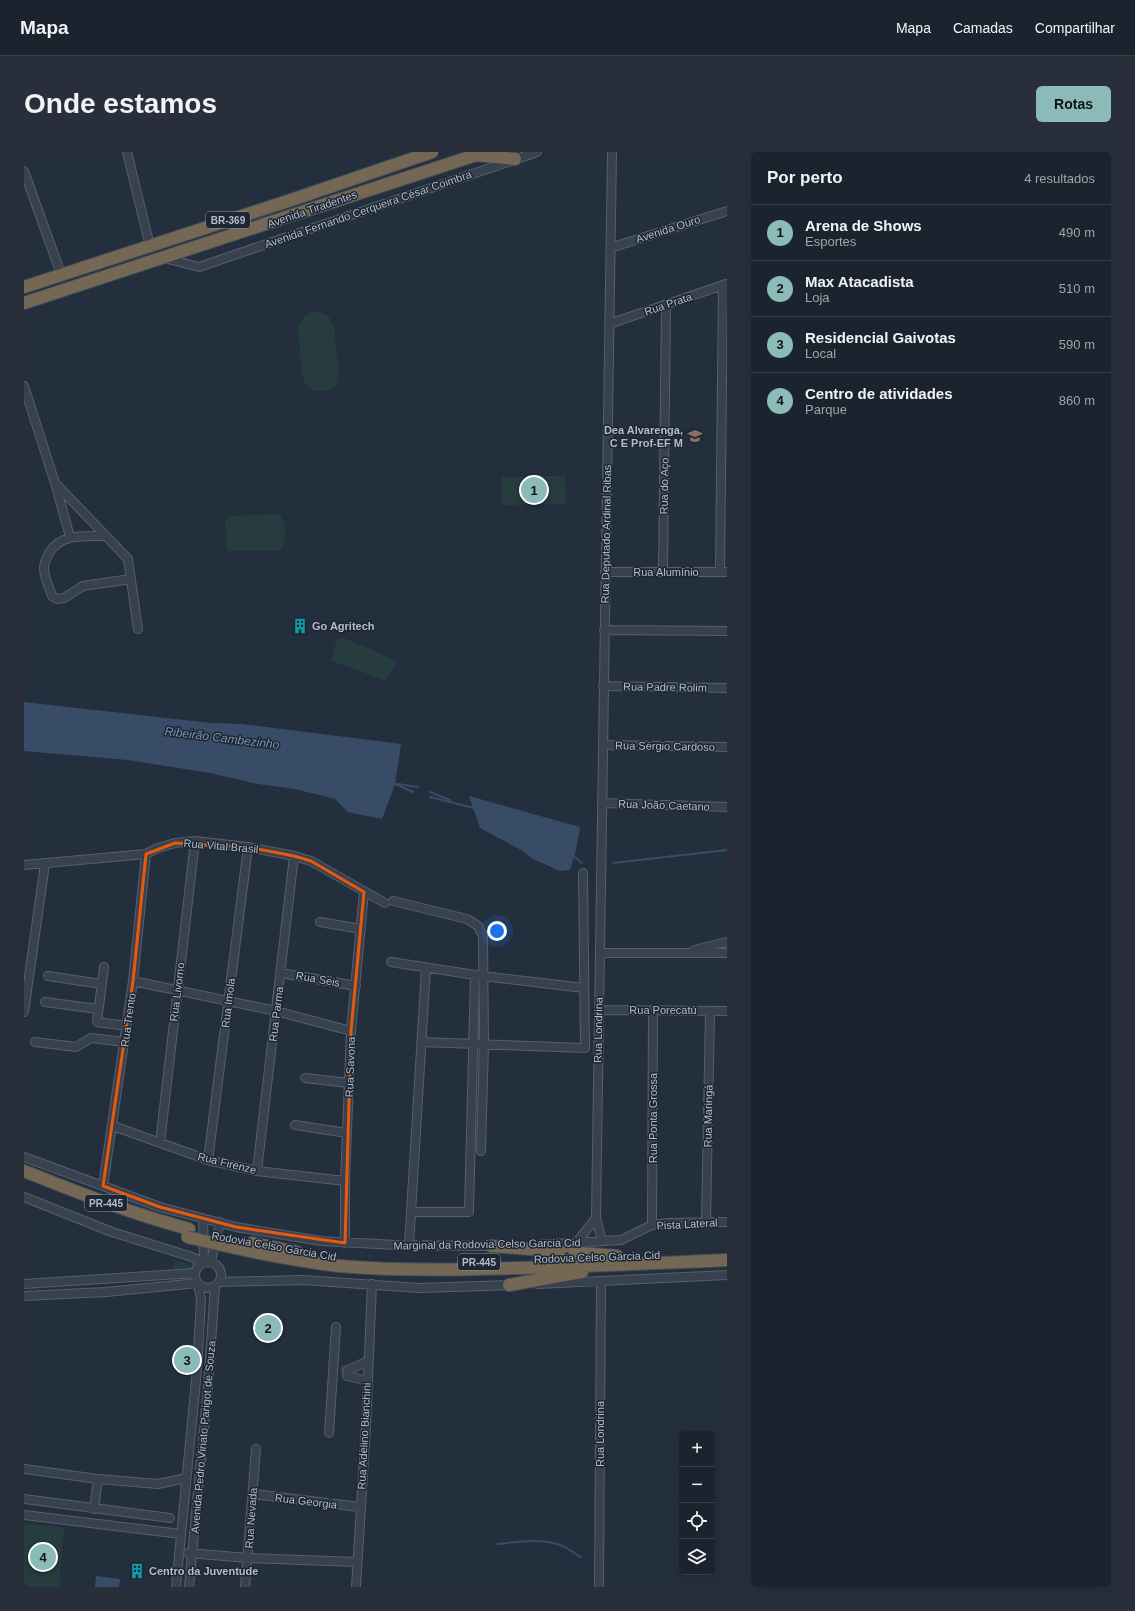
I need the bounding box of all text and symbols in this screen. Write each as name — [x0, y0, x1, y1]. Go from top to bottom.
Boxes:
text: Mapa — [20, 17, 69, 38]
text: Mapa — [896, 20, 931, 36]
text: Camadas — [953, 20, 1013, 36]
text: Compartilhar — [1035, 20, 1115, 36]
button: Rotas — [1036, 86, 1111, 122]
text: Onde estamos — [24, 88, 217, 119]
street label: Avenida Fernando Cerqueira César Coimbra — [263, 168, 474, 250]
text: Por perto — [767, 168, 843, 187]
text: 4 resultados — [1024, 171, 1095, 186]
street label: Avenida Tiradentes — [266, 188, 359, 230]
road number: BR-369 — [206, 212, 250, 228]
street label: Avenida Ouro — [634, 213, 702, 245]
text: Arena de Shows — [805, 217, 922, 234]
text: 1 — [776, 225, 784, 240]
text: 490 m — [1059, 225, 1095, 240]
text: Esportes — [805, 234, 856, 249]
text: Max Atacadista — [805, 273, 914, 290]
text: 2 — [776, 281, 784, 296]
text: 510 m — [1059, 281, 1095, 296]
street label: Rua Prata — [643, 290, 694, 318]
text: Loja — [805, 290, 830, 305]
text: Residencial Gaivotas — [805, 329, 956, 346]
text: 3 — [776, 337, 784, 352]
text: 590 m — [1059, 337, 1095, 352]
text: Local — [805, 346, 836, 361]
text: Centro de atividades — [805, 385, 953, 402]
text: 4 — [776, 393, 784, 408]
text: 860 m — [1059, 393, 1095, 408]
text: Parque — [805, 402, 847, 417]
place label: Dea Alvarenga, C E Prof-EF M — [604, 424, 683, 449]
school or university icon: Dea Alvarenga, C E Prof-EF M — [686, 427, 704, 445]
street label: Rua do Aço — [658, 457, 670, 515]
street label: Rua Deputado Ardinal Ribas — [599, 464, 613, 604]
pin: 1 — [521, 475, 547, 505]
street label: Rua Alumínio — [633, 566, 699, 578]
building icon: Go Agritech — [291, 617, 309, 635]
place label: Go Agritech — [312, 620, 375, 632]
street label: Rua Padre Rolim — [623, 680, 707, 694]
water label: Ribeirão Cambezinho — [164, 724, 280, 752]
street label: Rua Sérgio Cardoso — [615, 739, 715, 753]
street label: Rua João Caetano — [618, 797, 710, 813]
street label: Rua Vital Brasil — [183, 837, 259, 855]
your location — [487, 921, 507, 941]
street label: Rua Livorno — [167, 962, 187, 1022]
street label: Rua Seis — [295, 969, 342, 989]
street label: Rua Imola — [219, 977, 237, 1029]
street label: Rua Parma — [267, 985, 285, 1042]
street label: Rua Trento — [118, 992, 138, 1048]
street label: Rua Londrina — [591, 996, 605, 1063]
street label: Rua Porecatú — [629, 1004, 697, 1016]
street label: Rua Savona — [343, 1036, 357, 1097]
street label: Rua Ponta Grossa — [647, 1072, 659, 1163]
street label: Rua Maringá — [701, 1084, 715, 1148]
street label: Rua Firenze — [196, 1150, 258, 1176]
road number: PR-445 — [85, 1195, 127, 1211]
street label: Pista Lateral — [656, 1216, 718, 1232]
street label: Rodovia Celso Garcia Cid — [211, 1229, 337, 1263]
street label: Marginal da Rodovia Celso Garcia Cid — [393, 1236, 581, 1252]
street label: Rodovia Celso Garcia Cid — [534, 1249, 660, 1265]
road number: PR-445 — [458, 1254, 500, 1270]
pin: 2 — [255, 1313, 281, 1343]
street label: Avenida Pedro Viriato Parigot de Souza — [189, 1339, 217, 1534]
pin: 3 — [174, 1345, 200, 1375]
street label: Rua Adelino Bianchini — [355, 1382, 373, 1490]
street label: Rua Londrina — [594, 1400, 606, 1467]
map controls — [679, 1431, 715, 1575]
button: + — [679, 1431, 715, 1467]
button: − — [679, 1467, 715, 1503]
street label: Rua Nevada — [243, 1486, 259, 1549]
street label: Rua Georgia — [274, 1491, 339, 1511]
button: locate — [679, 1503, 715, 1539]
button: layers — [679, 1539, 715, 1575]
pin: 4 — [30, 1542, 56, 1572]
building icon: Centro da Juventude — [128, 1562, 146, 1580]
place label: Centro da Juventude — [149, 1565, 258, 1577]

